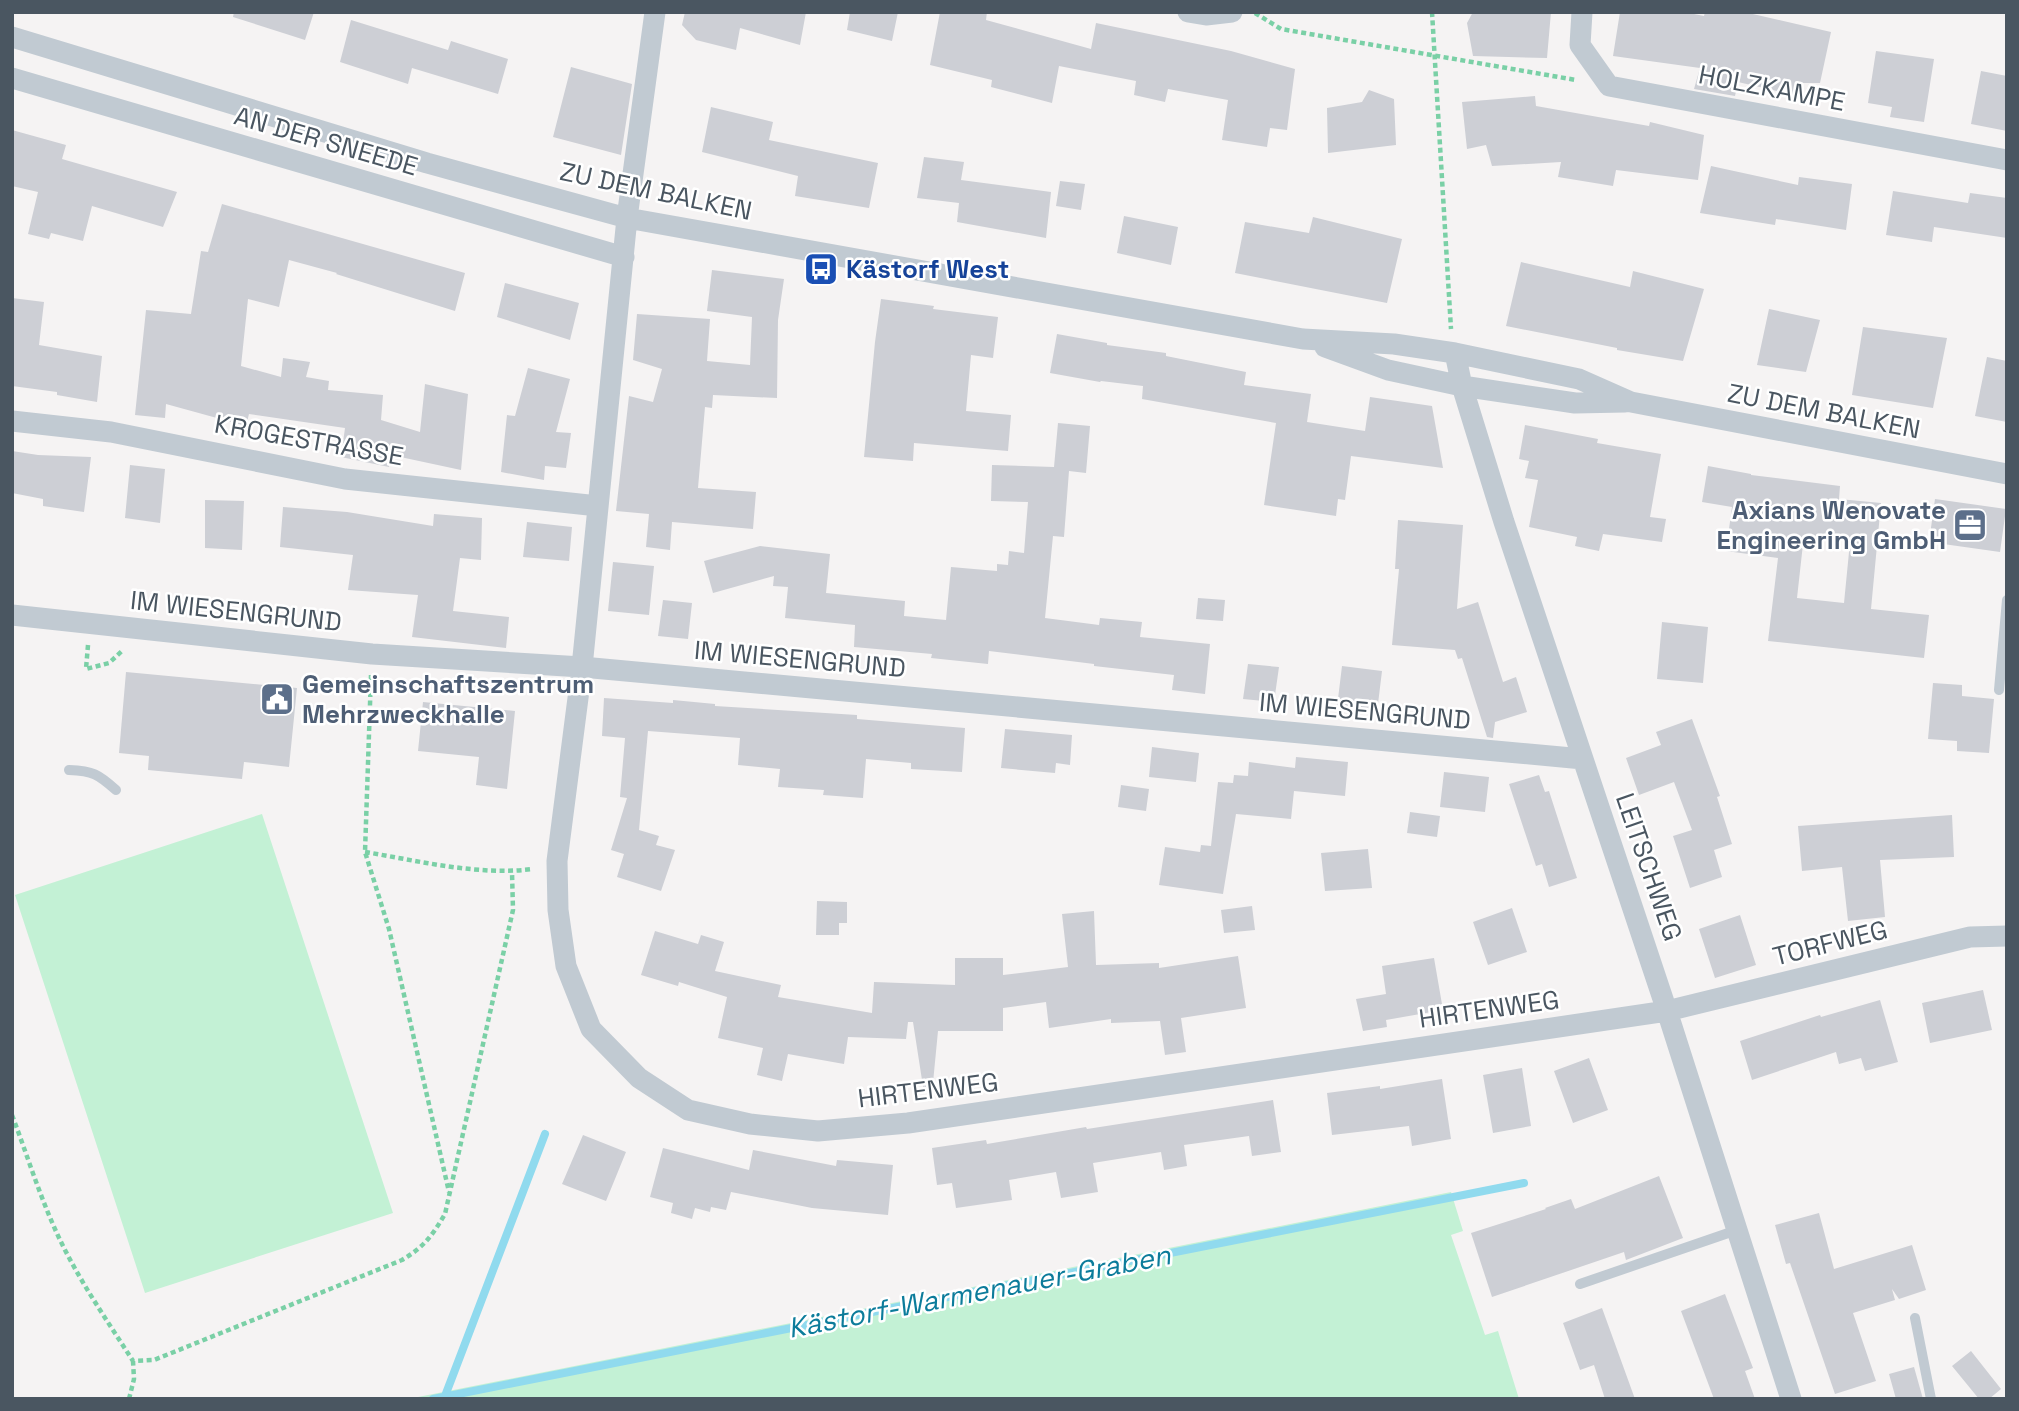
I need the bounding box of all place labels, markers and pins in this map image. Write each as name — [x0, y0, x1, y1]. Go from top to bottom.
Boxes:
bus stop icon: Kästorf West — [802, 250, 840, 288]
place label: Kästorf West — [846, 252, 1009, 286]
place label: Axians Wenovate Engineering GmbH — [1717, 493, 1946, 557]
office icon: Axians Wenovate Engineering GmbH — [1951, 506, 1989, 544]
place label: Gemeinschaftszentrum Mehrzweckhalle — [302, 667, 594, 731]
public building icon: Gemeinschaftszentrum Mehrzweckhalle — [258, 680, 296, 718]

